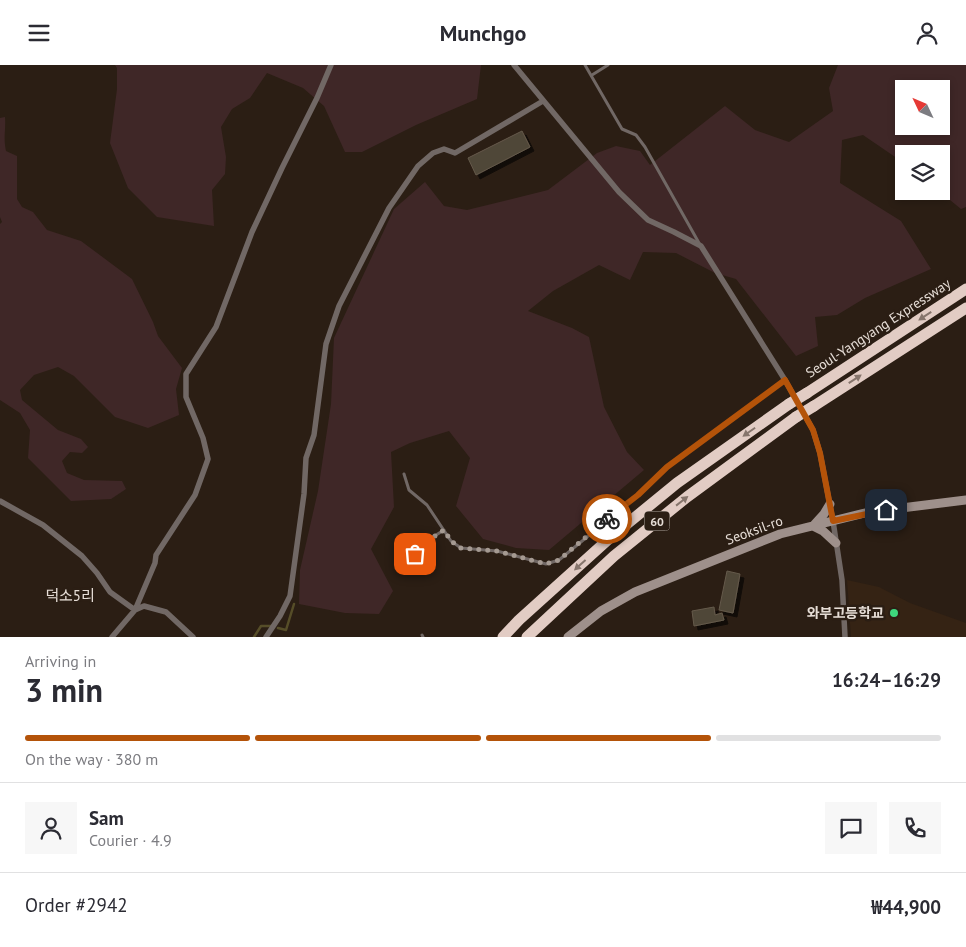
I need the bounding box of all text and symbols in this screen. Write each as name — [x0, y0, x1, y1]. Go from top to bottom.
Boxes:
icon: menu — [25, 19, 53, 47]
text: Munchgo — [440, 19, 526, 47]
icon: person — [913, 19, 941, 47]
north arrow — [895, 80, 950, 135]
map controls — [895, 80, 950, 200]
button: layers — [895, 145, 950, 200]
street label: Seoul-Yangyang Expressway — [802, 274, 954, 382]
one-way arrow — [919, 311, 932, 321]
one-way arrow — [848, 375, 862, 384]
one-way arrow — [742, 427, 756, 437]
pin — [865, 489, 907, 531]
courier — [582, 494, 632, 544]
one-way arrow — [675, 496, 689, 506]
icon: home — [872, 496, 900, 524]
icon: bike — [593, 505, 621, 533]
road number: 60 — [644, 511, 670, 531]
street label: Seoksil-ro — [723, 511, 785, 549]
pin — [394, 533, 436, 575]
icon: bag — [401, 540, 429, 568]
one-way arrow — [575, 559, 587, 571]
district label: 덕소5리 — [45, 586, 95, 605]
place label: 와부고등학교 — [807, 604, 884, 622]
marker: 와부고등학교 — [888, 607, 900, 619]
text: Arriving in — [25, 651, 96, 671]
text: 16:24–16:29 — [832, 668, 941, 692]
text: 3 min — [25, 669, 103, 711]
text: On the way · 380 m — [25, 749, 158, 769]
button: person — [25, 802, 77, 854]
button: chat — [825, 802, 877, 854]
button: phone — [889, 802, 941, 854]
text: Sam — [89, 806, 124, 830]
text: Courier · 4.9 — [89, 830, 172, 850]
text: Order #2942 — [25, 893, 128, 917]
text: ₩44,900 — [871, 895, 941, 919]

